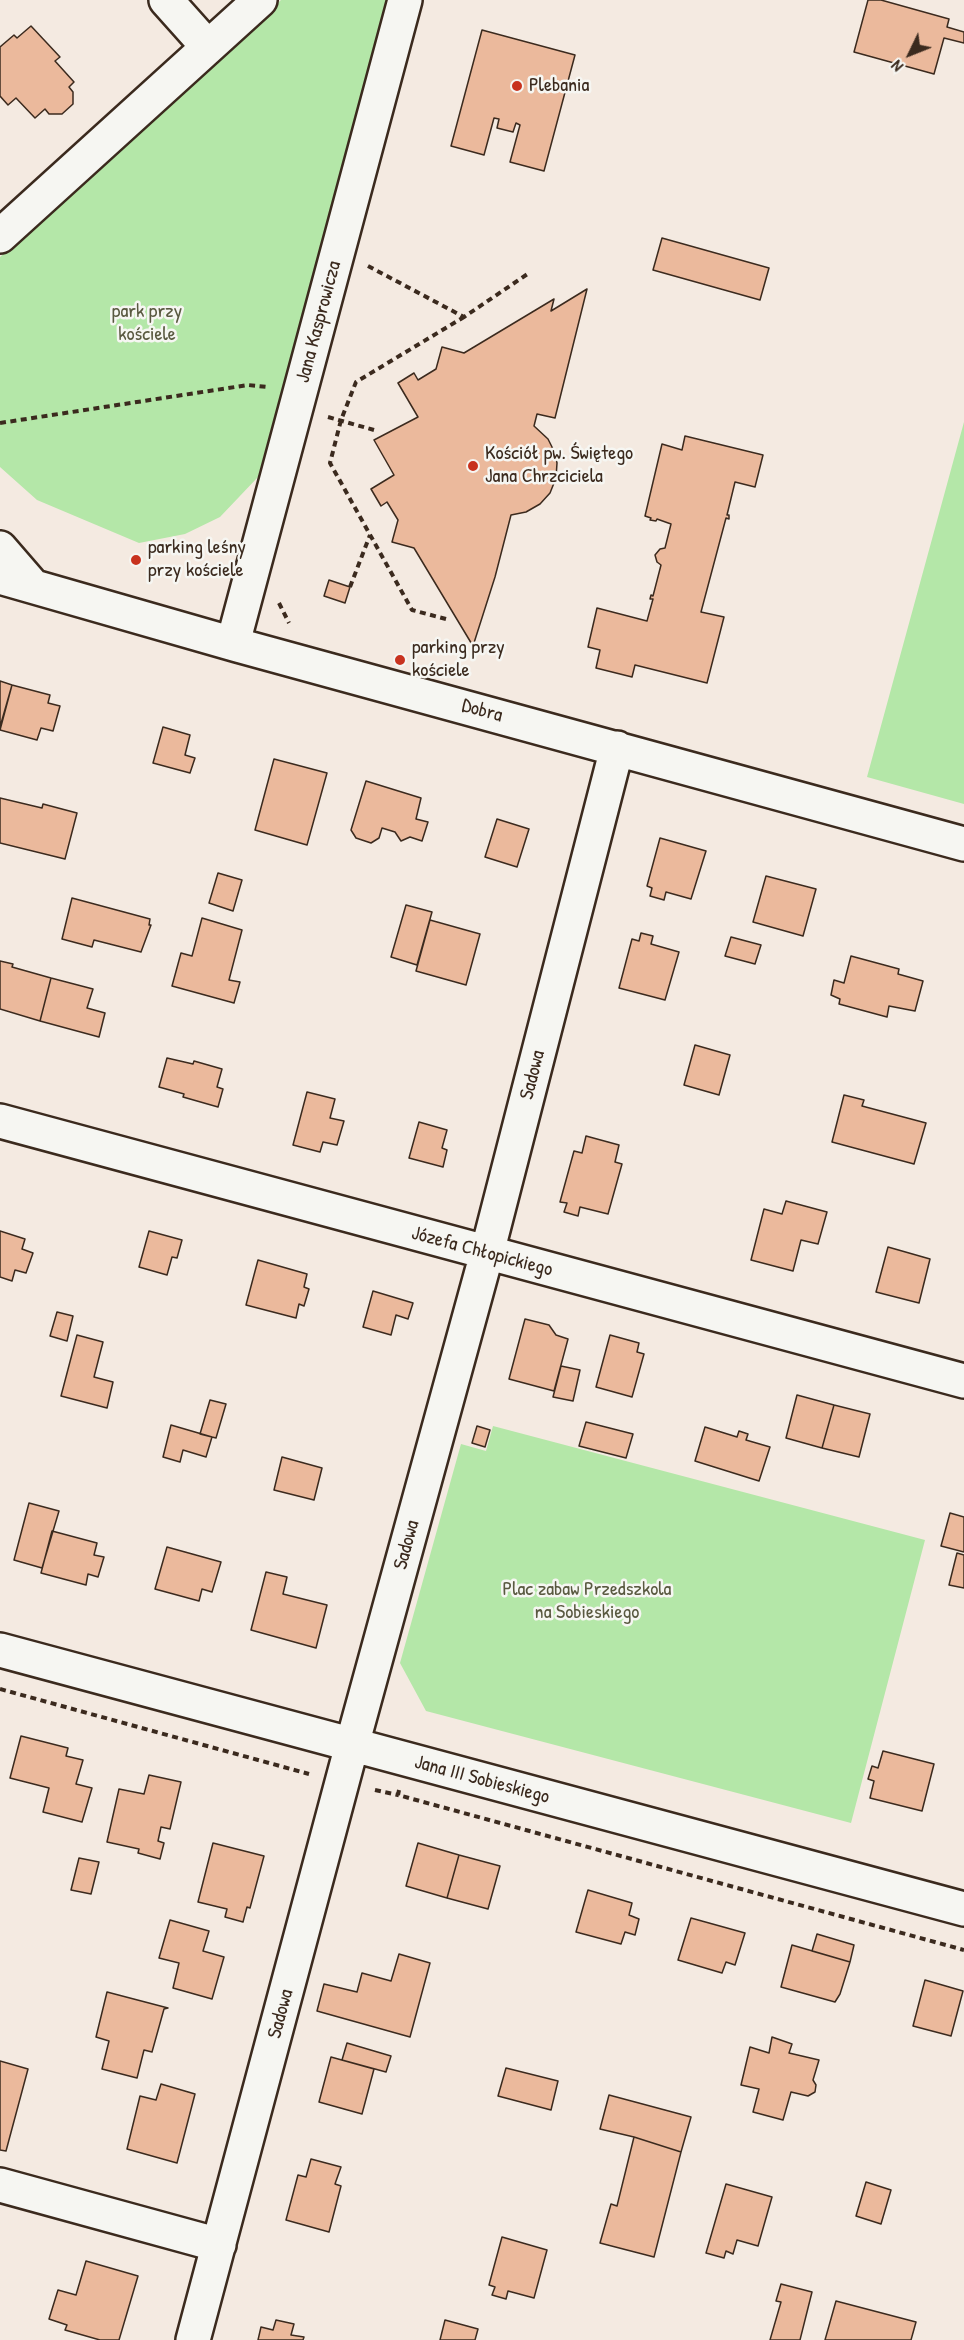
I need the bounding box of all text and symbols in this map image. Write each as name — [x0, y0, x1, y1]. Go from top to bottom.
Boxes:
north arrow — [880, 24, 940, 84]
text: N — [886, 56, 908, 77]
place label: Plebania — [529, 74, 589, 98]
marker: Plebania — [510, 79, 524, 93]
street label: Jana Kasprowicza — [291, 259, 347, 385]
park label: park przy kościele — [112, 300, 182, 347]
place label: Kościół pw. Świętego Jana Chrzciciela — [485, 442, 633, 489]
marker: Kościół pw. Świętego Jana Chrzciciela — [466, 459, 480, 473]
place label: parking leśny przy kościele — [148, 536, 246, 583]
marker: parking leśny przy kościele — [129, 553, 143, 567]
place label: parking przy kościele — [412, 636, 505, 683]
marker: parking przy kościele — [393, 653, 407, 667]
street label: Dobra — [459, 694, 505, 728]
street label: Sadowa — [515, 1048, 551, 1102]
street label: Józefa Chłopickiego — [409, 1222, 555, 1282]
street label: Sadowa — [389, 1518, 425, 1572]
park label: Plac zabaw Przedszkola na Sobieskiego — [503, 1578, 671, 1625]
street label: Jana III Sobieskiego — [412, 1750, 552, 1810]
street label: Sadowa — [263, 1987, 299, 2041]

